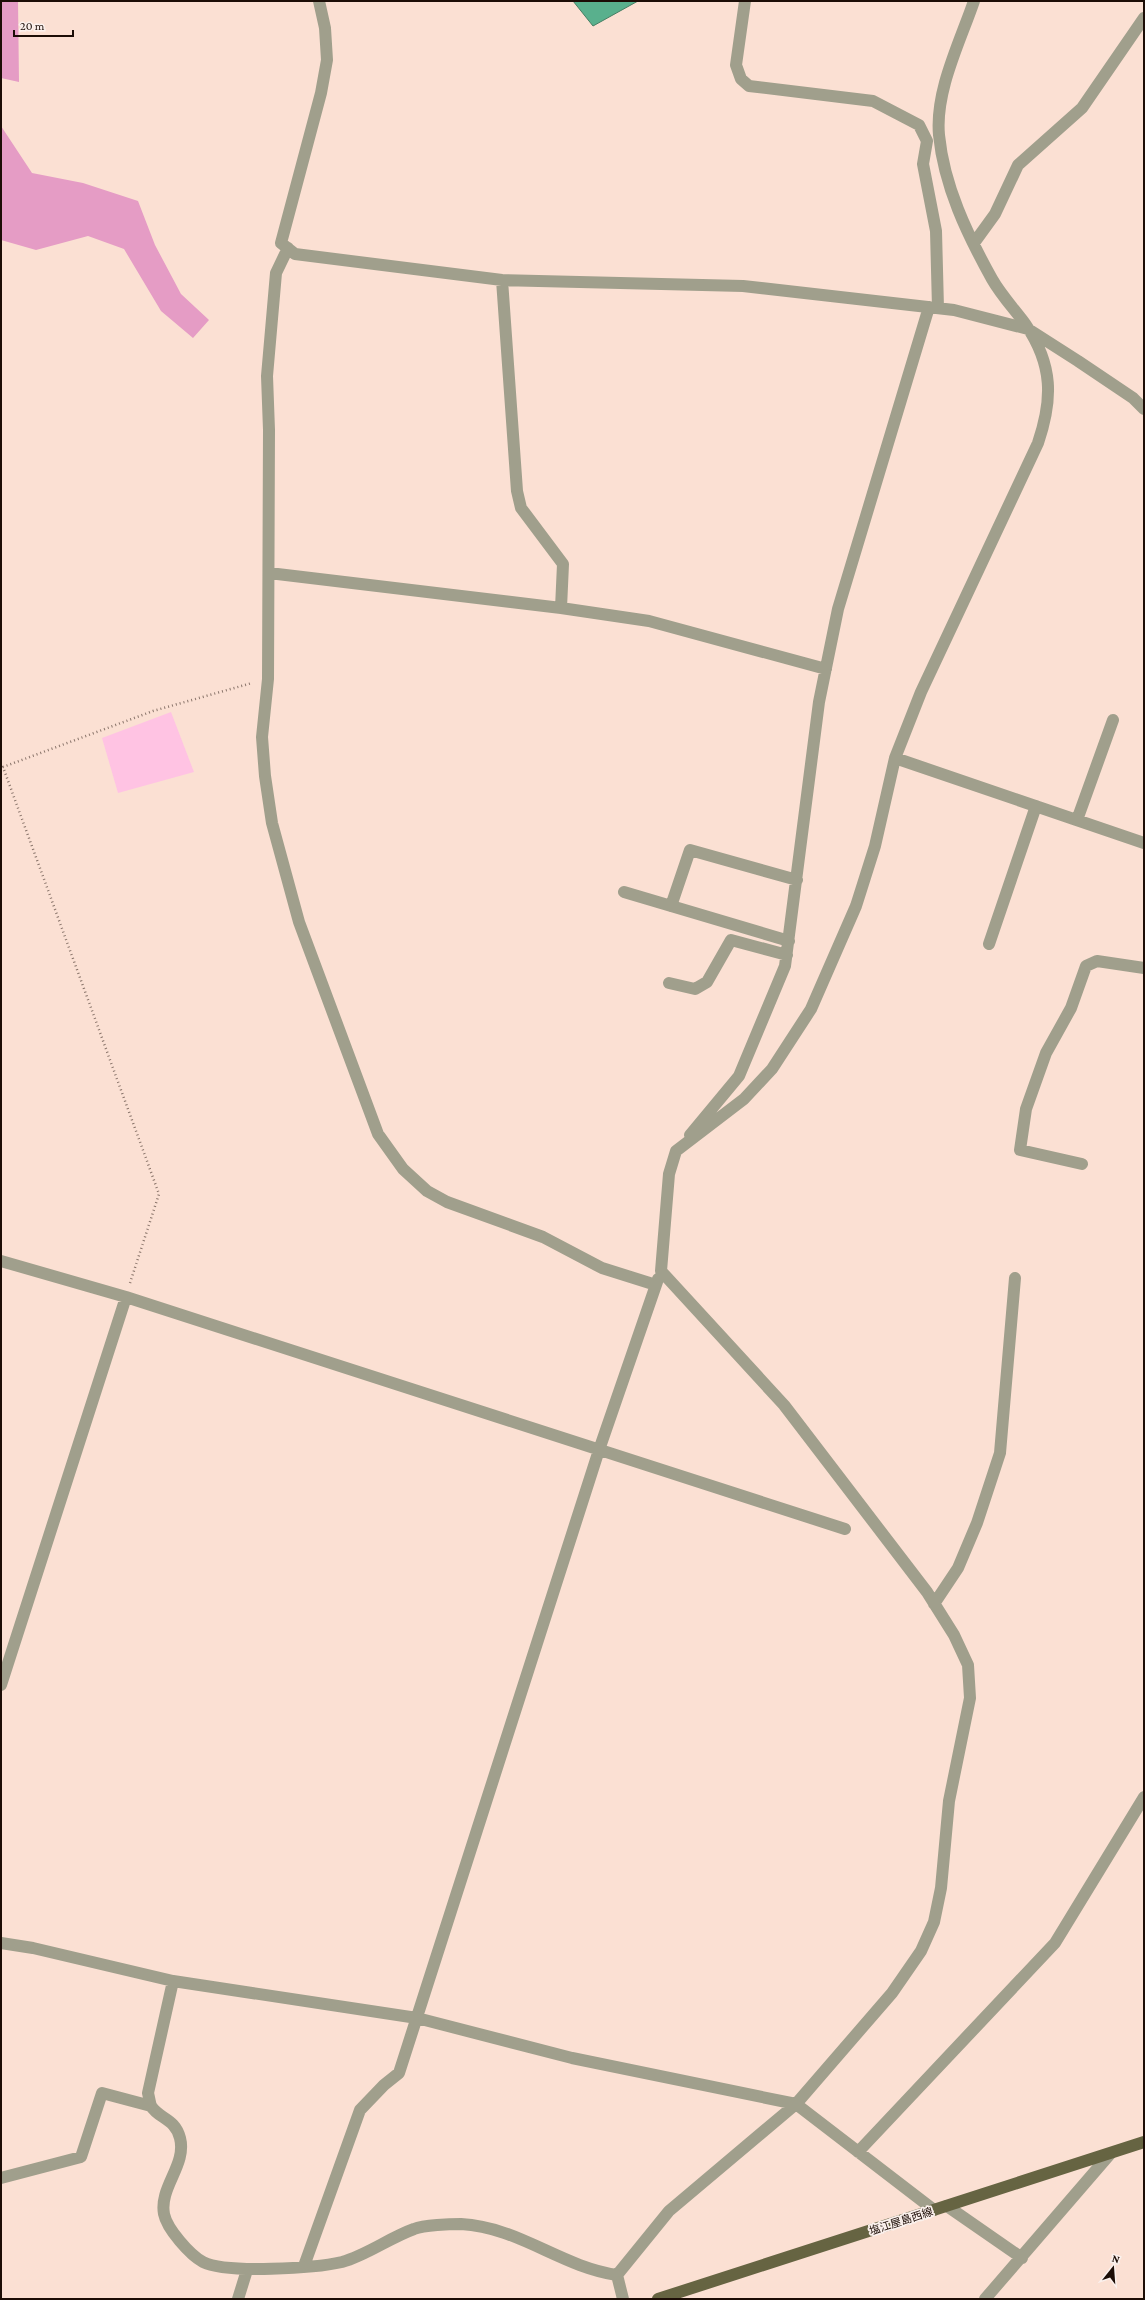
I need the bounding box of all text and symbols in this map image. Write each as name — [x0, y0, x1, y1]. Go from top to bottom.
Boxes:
scale bar — [14, 12, 73, 38]
text: 20 m — [20, 19, 45, 33]
street label: 塩江屋島西線 — [868, 2205, 934, 2237]
north arrow — [1093, 2248, 1133, 2288]
text: N — [1111, 2252, 1122, 2265]

